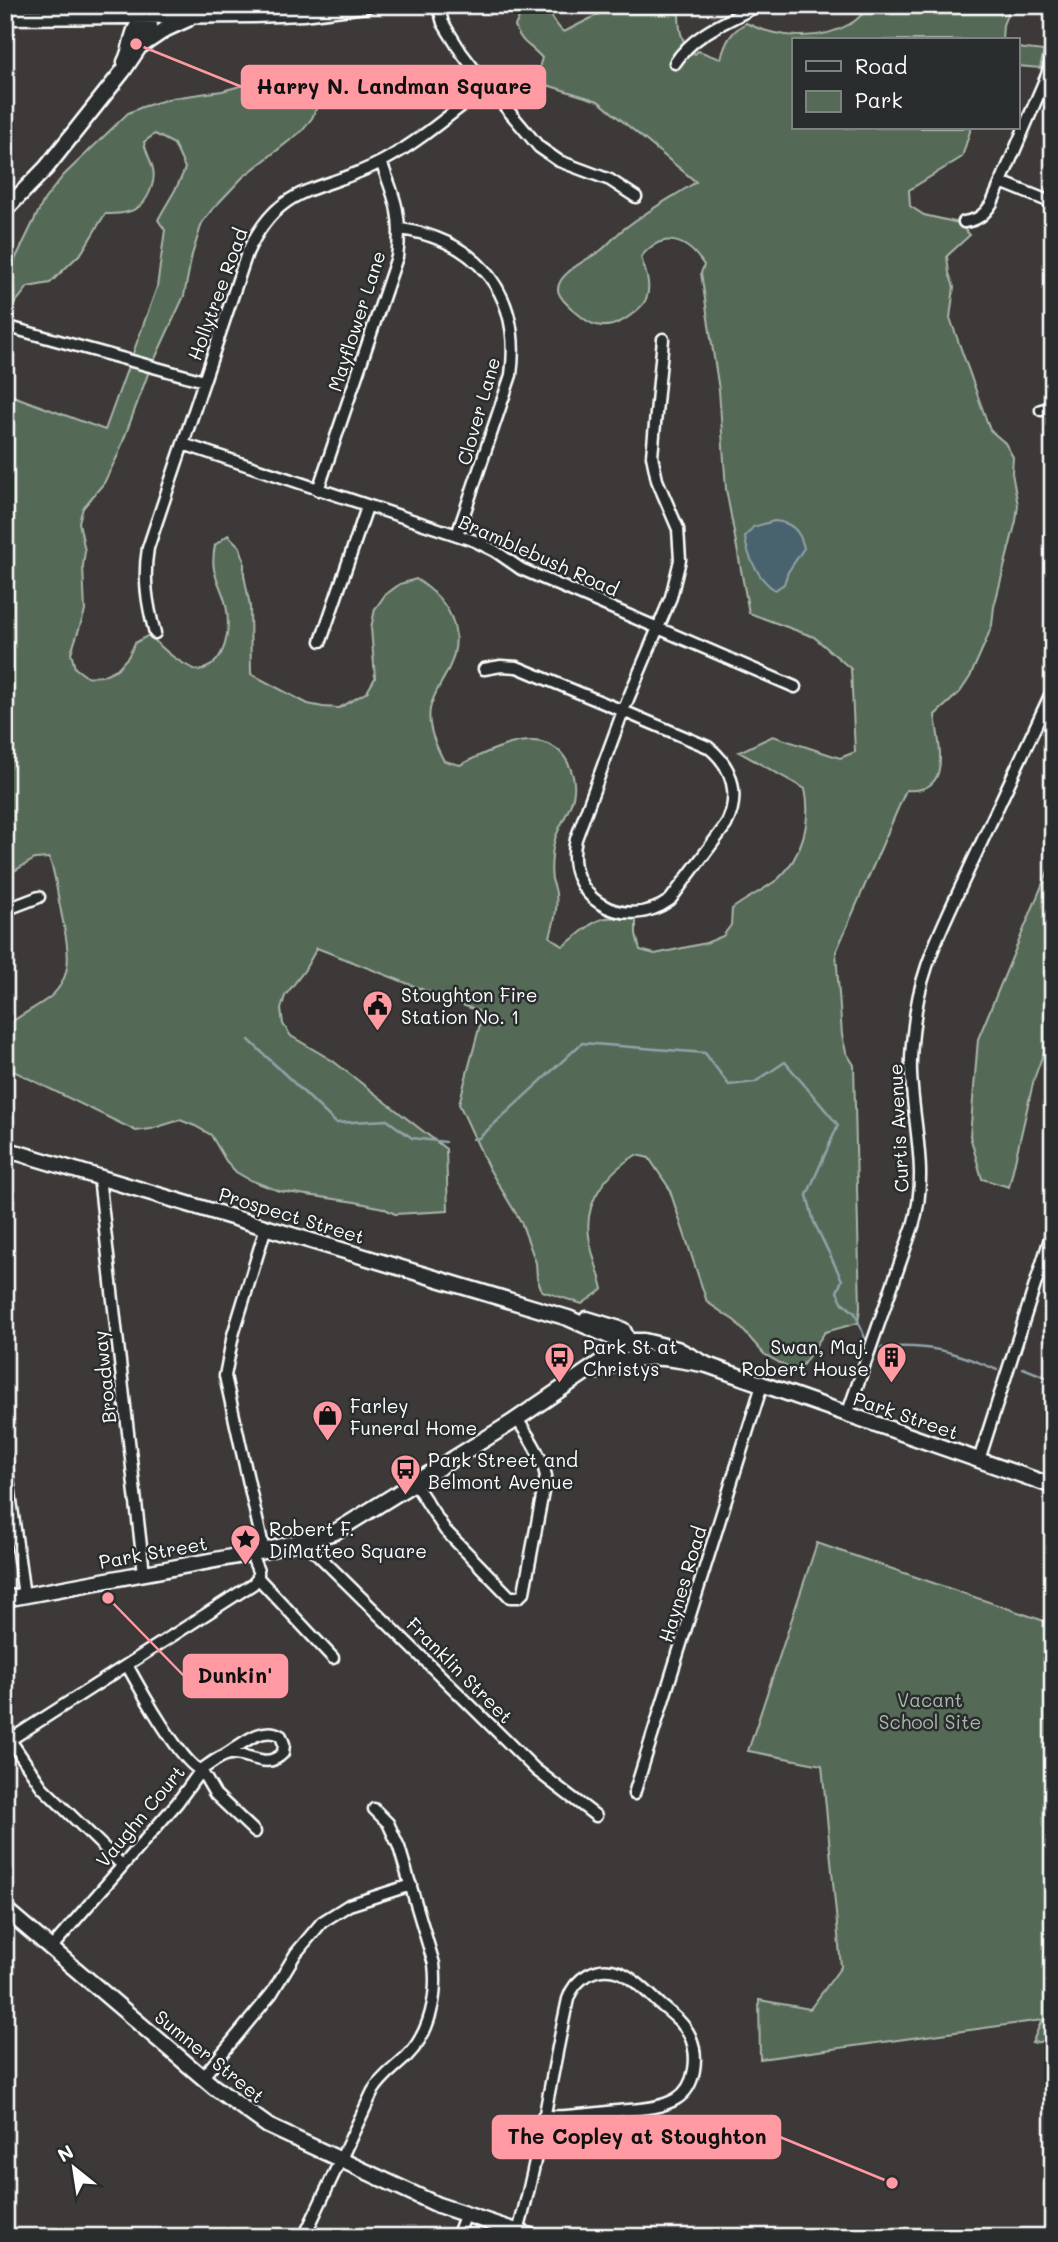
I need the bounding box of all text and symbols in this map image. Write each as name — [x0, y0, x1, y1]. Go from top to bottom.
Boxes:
legend — [792, 38, 1020, 130]
text: Road — [855, 52, 907, 79]
callout: Harry N. Landman Square — [242, 66, 545, 108]
text: Harry N. Landman Square — [256, 72, 532, 100]
text: Park — [855, 86, 903, 113]
street label: Hollytree Road — [181, 224, 253, 364]
street label: Mayflower Lane — [321, 247, 391, 395]
street label: Clover Lane — [451, 354, 505, 468]
street label: Bramblebush Road — [455, 508, 623, 602]
place label: Stoughton Fire Station No. 1 — [401, 982, 537, 1029]
public building icon: Stoughton Fire Station No. 1 — [361, 988, 395, 1032]
street label: Curtis Avenue — [882, 1063, 914, 1193]
street label: Prospect Street — [216, 1181, 368, 1249]
street label: Broadway — [87, 1329, 121, 1425]
place label: Park St at Christys — [583, 1334, 678, 1381]
place label: Swan, Maj. Robert House — [742, 1334, 869, 1381]
bus stop icon: Park St at Christys — [543, 1340, 577, 1384]
building icon: Swan, Maj. Robert House — [875, 1340, 909, 1384]
street label: Park Street — [850, 1385, 962, 1445]
place label: Farley Funeral Home — [350, 1393, 477, 1440]
shop icon: Farley Funeral Home — [310, 1399, 344, 1443]
place label: Park Street and Belmont Avenue — [428, 1447, 578, 1494]
bus stop icon: Park Street and Belmont Avenue — [388, 1453, 422, 1497]
place label: Robert F. DiMatteo Square — [269, 1516, 427, 1563]
place icon: Robert F. DiMatteo Square — [229, 1522, 263, 1566]
street label: Haynes Road — [652, 1523, 712, 1645]
street label: Park Street — [97, 1530, 209, 1574]
street label: Franklin Street — [402, 1612, 518, 1728]
callout: Dunkin' — [184, 1655, 287, 1697]
text: Dunkin' — [197, 1661, 273, 1688]
park label: Vacant School Site — [879, 1687, 981, 1734]
street label: Vaughn Court — [90, 1760, 190, 1872]
street label: Sumner Street — [150, 2004, 270, 2108]
callout: The Copley at Stoughton — [493, 2116, 780, 2158]
text: The Copley at Stoughton — [507, 2122, 767, 2150]
north arrow — [38, 2134, 108, 2204]
text: N — [53, 2138, 78, 2167]

